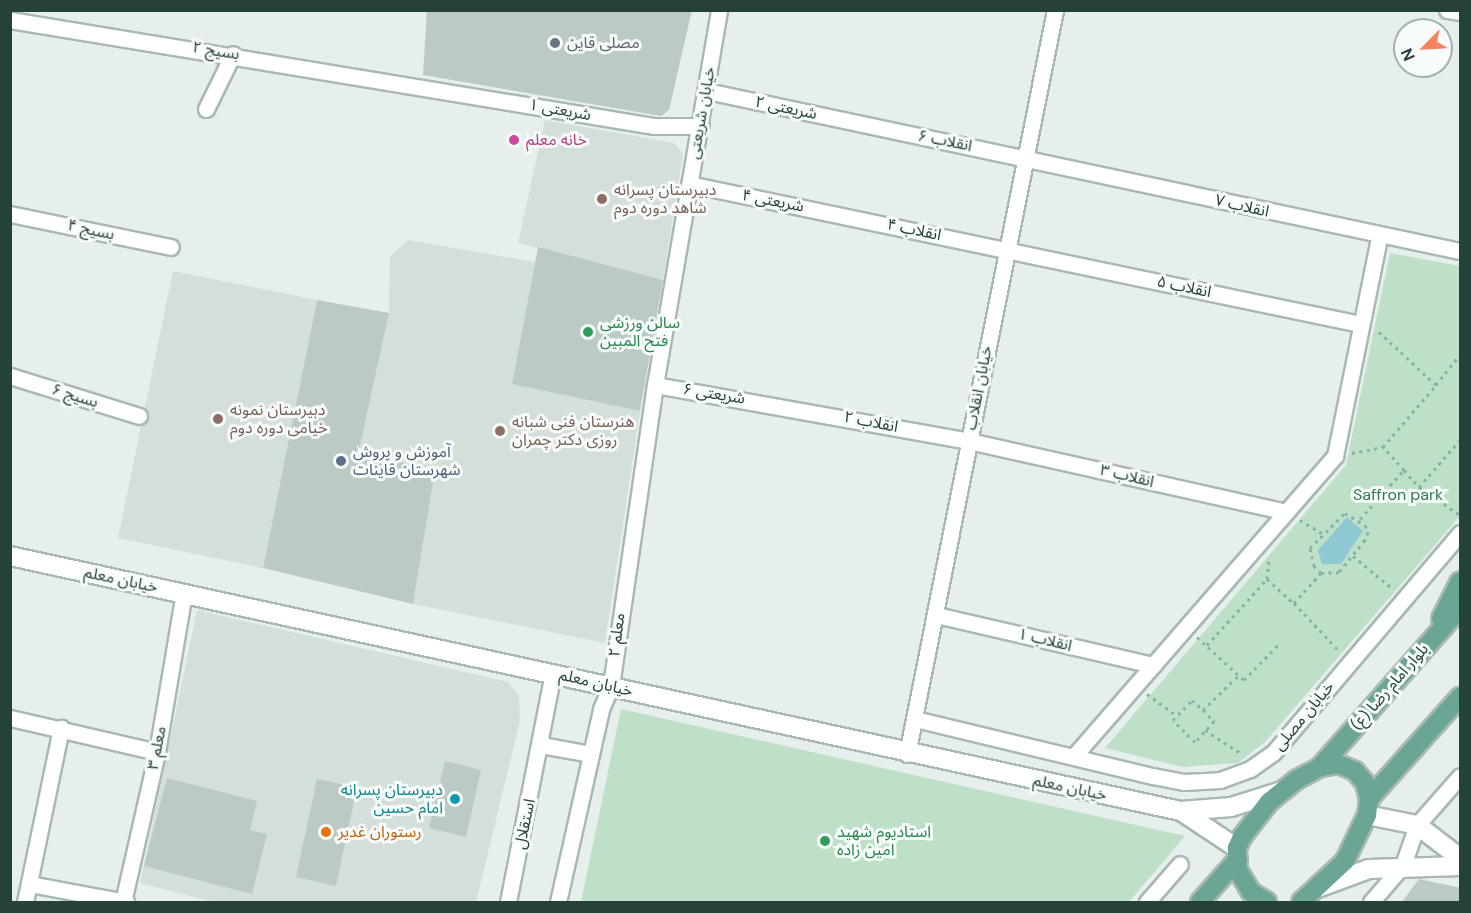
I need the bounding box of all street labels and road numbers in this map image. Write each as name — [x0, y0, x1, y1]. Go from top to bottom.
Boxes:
street label: بسیج ۲ — [191, 38, 241, 64]
street label: خیابان شریعتی — [684, 65, 720, 161]
street label: شریعتی ۲ — [753, 92, 819, 124]
street label: شریعتی ۱ — [527, 95, 593, 125]
street label: انقلاب ۶ — [916, 126, 974, 156]
street label: شریعتی ۴ — [740, 186, 806, 216]
street label: انقلاب ۷ — [1213, 190, 1271, 222]
street label: انقلاب ۴ — [885, 215, 943, 245]
street label: بسیج ۴ — [66, 216, 116, 244]
street label: انقلاب ۵ — [1155, 272, 1213, 302]
street label: خیابان انقلاب — [961, 344, 997, 432]
street label: بسیج ۶ — [49, 380, 101, 412]
street label: شریعتی ۶ — [682, 380, 746, 408]
street label: انقلاب ۲ — [842, 407, 900, 437]
street label: انقلاب ۳ — [1098, 460, 1156, 492]
street label: خیابان معلم — [82, 563, 160, 597]
street label: معلم ۲ — [605, 612, 629, 658]
street label: انقلاب ۱ — [1016, 624, 1074, 656]
street label: بلوار امام رضا (ع) — [1347, 640, 1433, 734]
street label: خیابان معلم — [557, 665, 635, 701]
street label: خیابان مصلی — [1270, 678, 1338, 754]
street label: معلم ۳ — [143, 725, 171, 771]
street label: خیابان معلم — [1031, 771, 1109, 805]
street label: استقلال — [510, 797, 540, 851]

